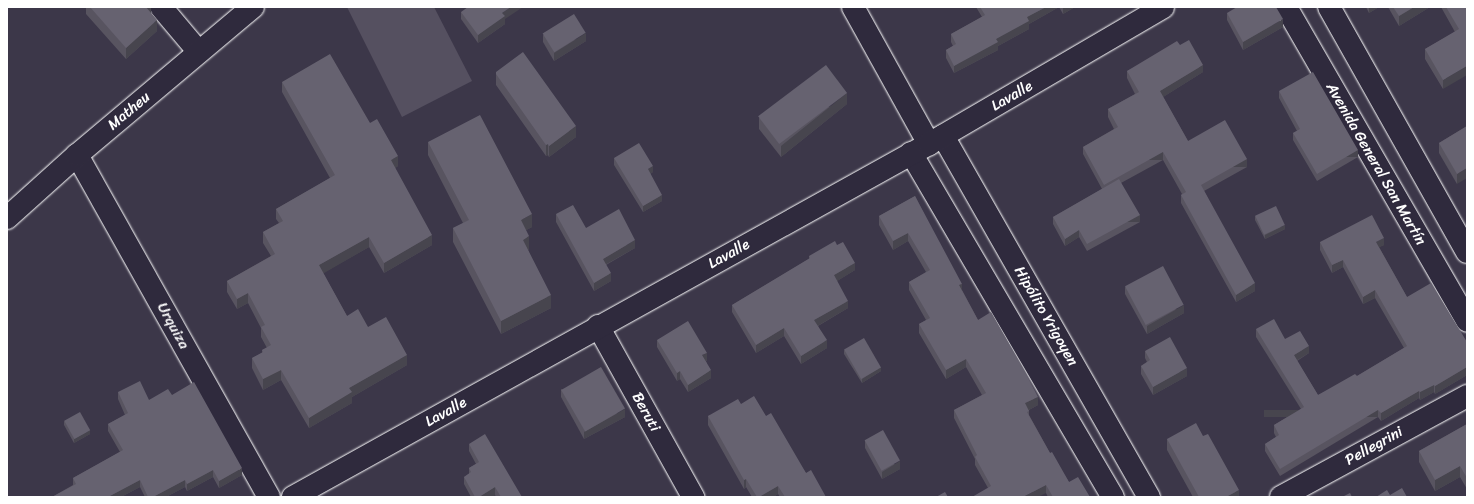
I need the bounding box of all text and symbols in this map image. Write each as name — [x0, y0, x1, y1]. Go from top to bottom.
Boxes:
street label: Lavalle — [988, 77, 1036, 115]
street label: Avenida General San Martín — [1322, 80, 1430, 248]
street label: Matheu — [104, 88, 154, 134]
street label: Lavalle — [705, 235, 753, 273]
street label: Hipólito Yrigoyen — [1010, 263, 1082, 369]
street label: Urquiza — [153, 300, 193, 352]
street label: Beruti — [628, 389, 664, 435]
street label: Lavalle — [422, 393, 470, 431]
street label: Pellegrini — [1342, 423, 1406, 469]

